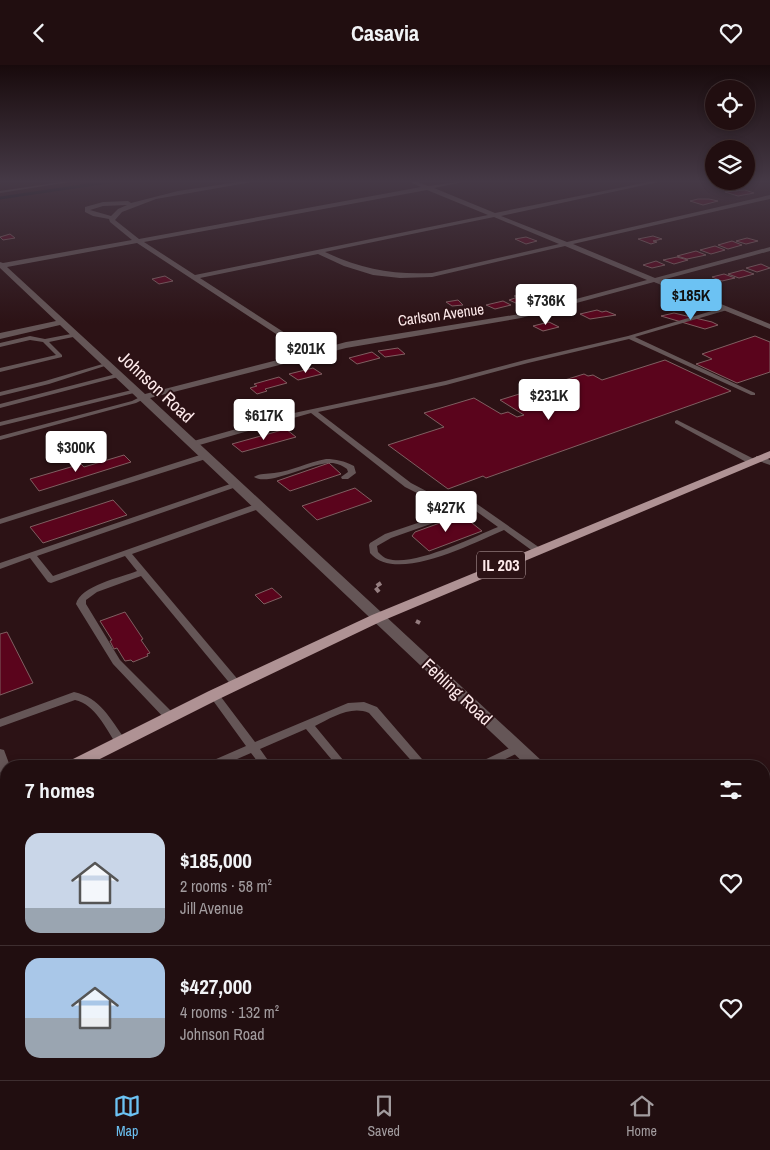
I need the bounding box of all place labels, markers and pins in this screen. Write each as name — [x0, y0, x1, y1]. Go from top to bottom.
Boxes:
pin: $185K — [656, 279, 726, 321]
pin: $736K — [511, 283, 581, 326]
pin: $201K — [271, 331, 341, 374]
pin: $231K — [514, 379, 584, 421]
pin: $617K — [229, 399, 299, 441]
pin: $300K — [41, 431, 111, 473]
pin: $427K — [411, 491, 481, 533]

